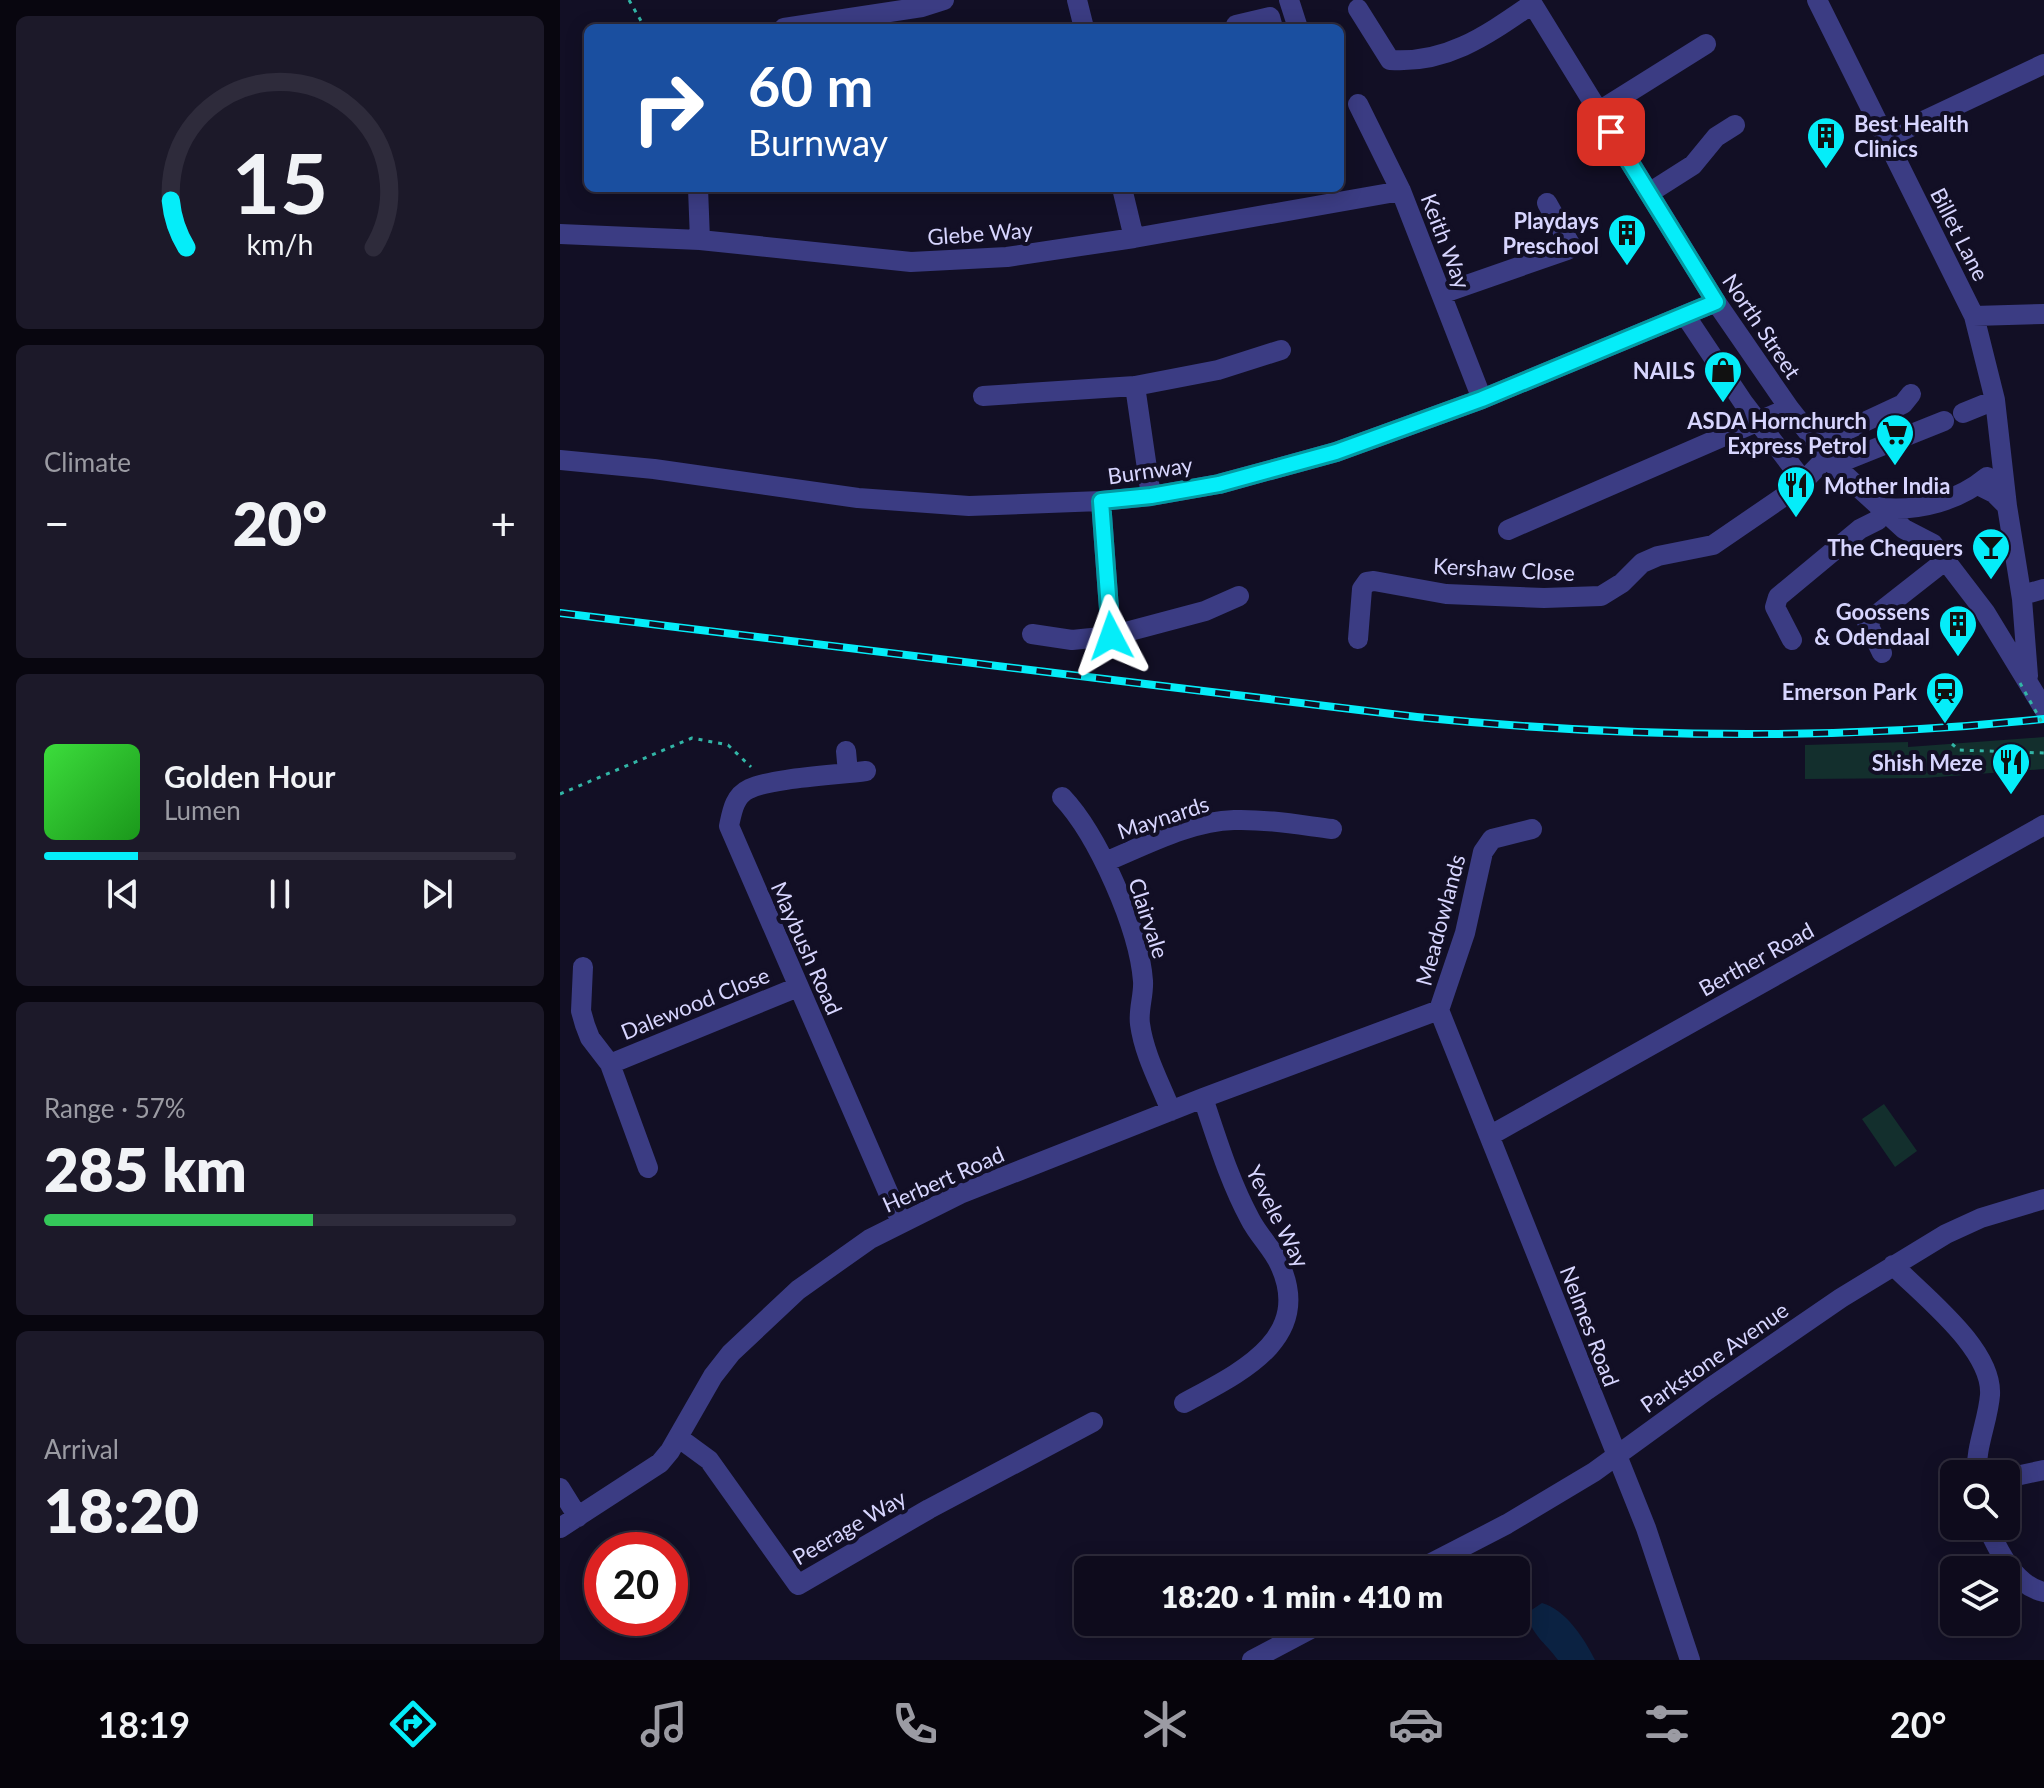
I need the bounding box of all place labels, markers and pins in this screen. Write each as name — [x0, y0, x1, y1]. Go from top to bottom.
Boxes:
pin — [1577, 98, 1645, 166]
place label: Best Health Clinics — [1854, 110, 1969, 162]
building icon: Best Health Clinics — [1805, 115, 1847, 170]
place label: Playdays Preschool — [1502, 207, 1599, 259]
building icon: Playdays Preschool — [1606, 212, 1648, 267]
shop icon: NAILS — [1702, 349, 1744, 404]
place label: NAILS — [1633, 357, 1695, 384]
place label: ASDA Hornchurch Express Petrol — [1686, 407, 1867, 459]
supermarket icon: ASDA Hornchurch Express Petrol — [1874, 412, 1916, 467]
restaurant icon: Mother India — [1775, 464, 1817, 519]
place label: Mother India — [1824, 472, 1950, 499]
bar icon: The Chequers — [1970, 526, 2012, 581]
place label: The Chequers — [1827, 534, 1963, 561]
place label: Goossens & Odendaal — [1814, 598, 1930, 650]
building icon: Goossens & Odendaal — [1937, 603, 1979, 658]
station icon: Emerson Park — [1924, 670, 1966, 725]
place label: Emerson Park — [1782, 678, 1917, 705]
restaurant icon: Shish Meze — [1990, 741, 2032, 796]
place label: Shish Meze — [1872, 749, 1983, 776]

